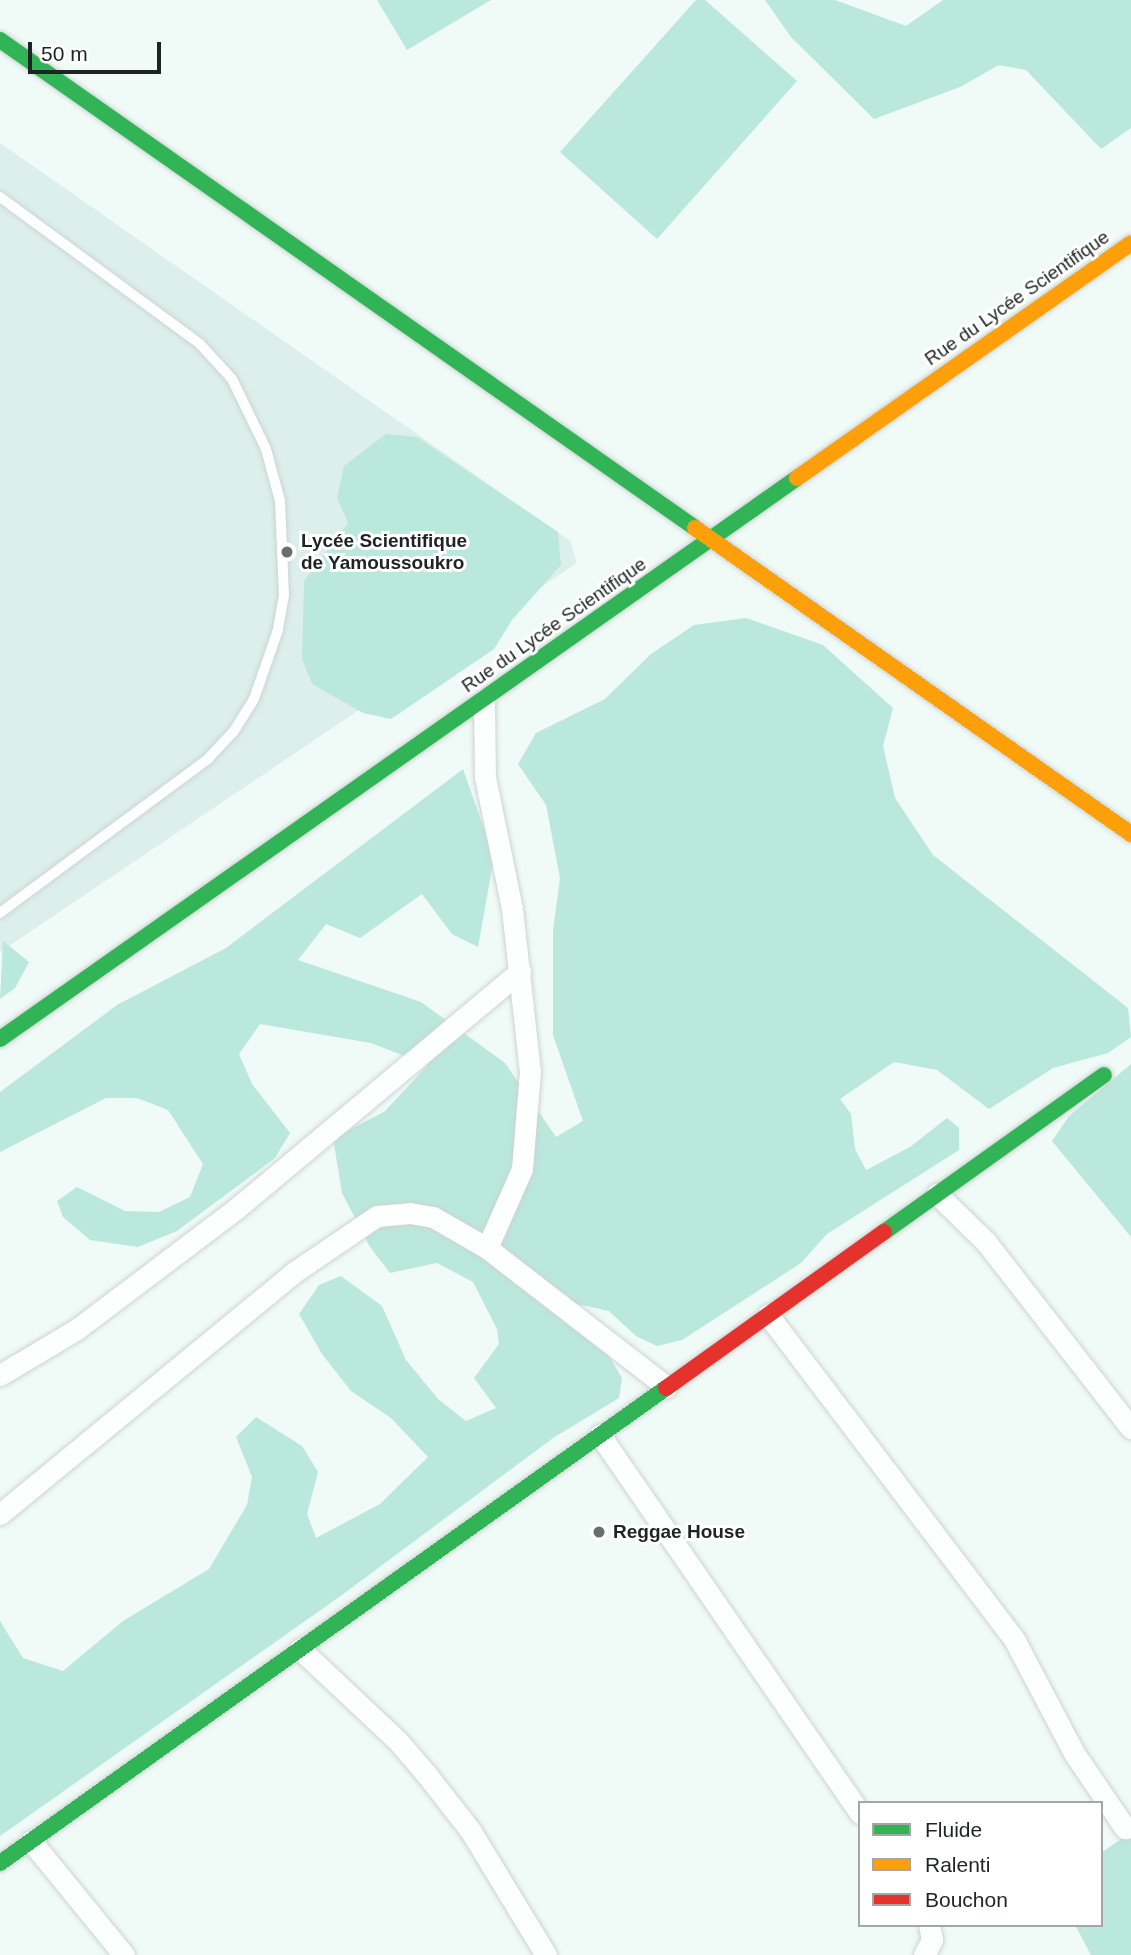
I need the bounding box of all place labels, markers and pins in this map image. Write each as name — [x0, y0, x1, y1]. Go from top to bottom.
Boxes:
place label: Lycée Scientifique de Yamoussoukro — [301, 530, 467, 574]
marker: Lycée Scientifique de Yamoussoukro — [279, 544, 295, 560]
place label: Reggae House — [613, 1521, 745, 1543]
marker: Reggae House — [591, 1524, 607, 1540]

